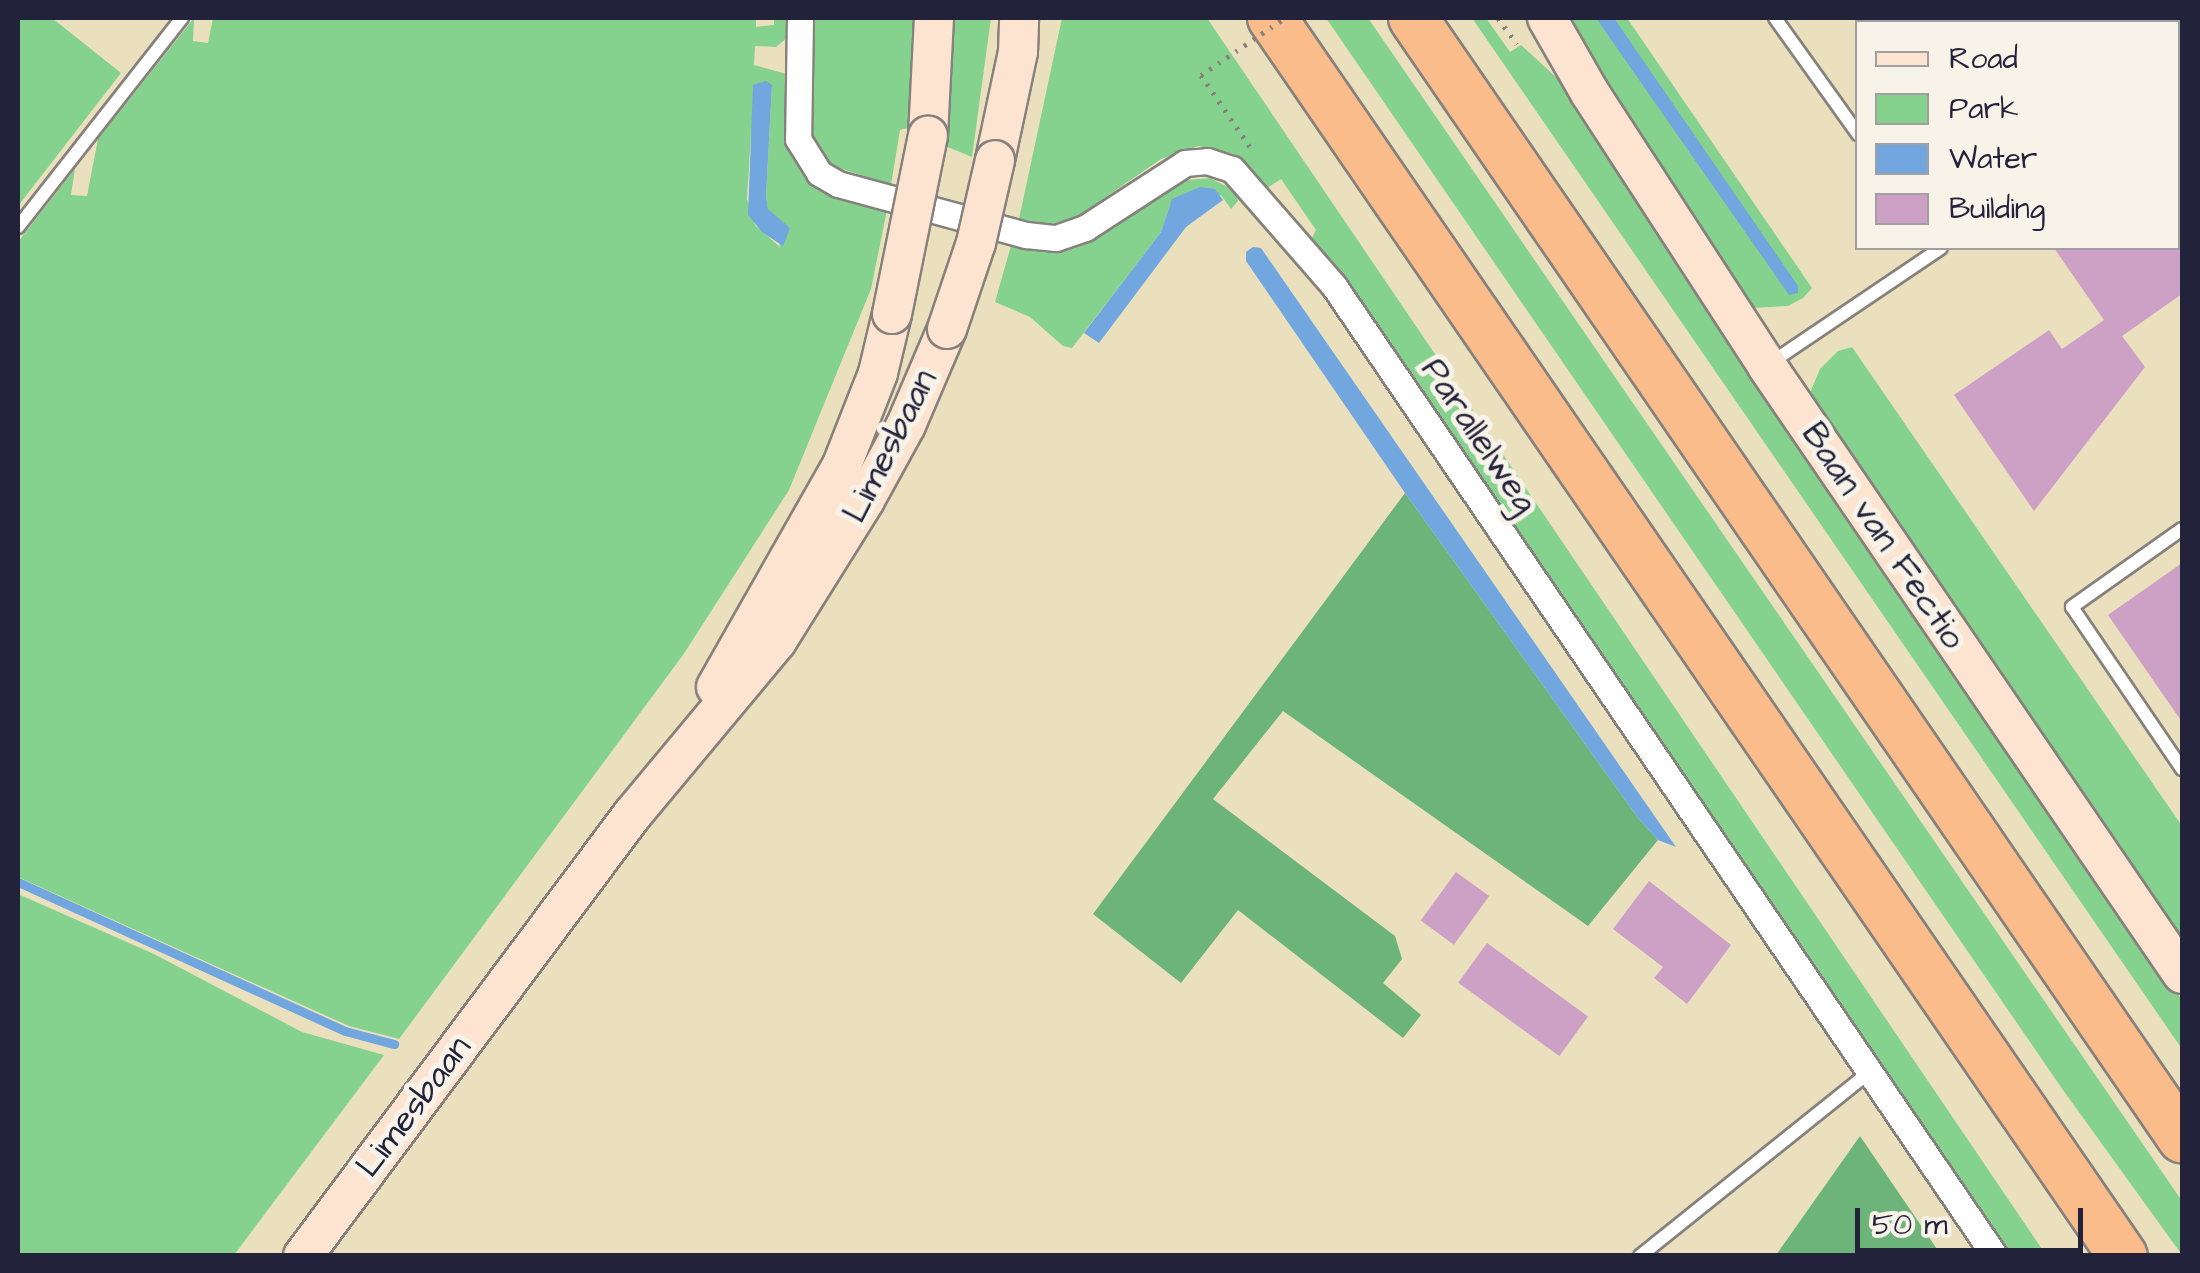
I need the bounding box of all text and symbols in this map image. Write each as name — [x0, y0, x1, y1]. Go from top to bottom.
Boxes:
legend — [1855, 20, 2180, 250]
text: Road — [1949, 38, 2018, 80]
text: Park — [1949, 88, 2018, 130]
text: Water — [1949, 138, 2037, 180]
text: Building — [1949, 188, 2045, 230]
street label: Parallelweg — [1412, 350, 1546, 522]
street label: Limesbaan — [834, 362, 946, 530]
street label: Baan van Fectio — [1792, 415, 1974, 657]
street label: Limesbaan — [347, 1028, 481, 1186]
scale bar — [1860, 1188, 2088, 1250]
text: 50 m — [1872, 1204, 1948, 1246]

